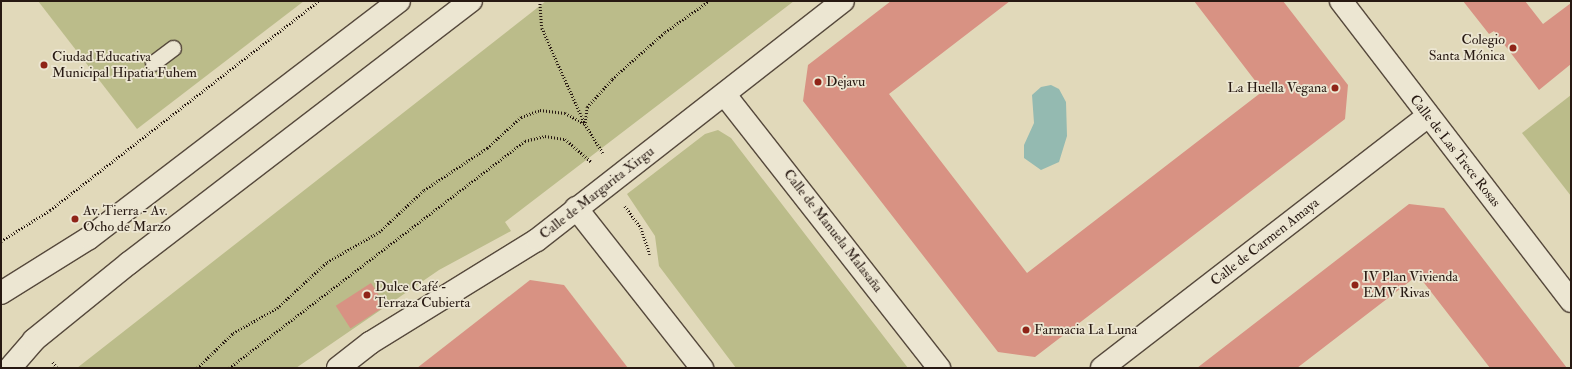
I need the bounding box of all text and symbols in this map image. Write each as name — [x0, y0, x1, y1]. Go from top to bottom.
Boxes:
place label: Colegio Santa Mónica — [1429, 32, 1505, 64]
marker: Colegio Santa Mónica — [1508, 43, 1518, 53]
place label: Ciudad Educativa Municipal Hipatia Fuhem — [52, 49, 197, 82]
marker: Ciudad Educativa Municipal Hipatia Fuhem — [39, 60, 49, 70]
place label: Dejavu — [826, 74, 865, 90]
marker: Dejavu — [813, 77, 823, 87]
place label: La Huella Vegana — [1228, 80, 1327, 96]
marker: La Huella Vegana — [1330, 83, 1340, 93]
street label: Calle de Las Trece Rosas — [1406, 92, 1504, 210]
street label: Calle de Margarita Xirgu — [536, 143, 658, 243]
street label: Calle de Manuela Malasaña — [780, 166, 886, 296]
street label: Calle de Carmen Amaya — [1208, 195, 1322, 289]
place label: Av. Tierra - Av. Ocho de Marzo — [83, 203, 171, 236]
marker: Av. Tierra - Av. Ocho de Marzo — [70, 214, 80, 224]
place label: IV Plan Vivienda EMV Rivas — [1363, 269, 1458, 302]
place label: Dulce Café - Terraza Cubierta — [375, 279, 470, 312]
marker: IV Plan Vivienda EMV Rivas — [1350, 280, 1360, 290]
marker: Dulce Café - Terraza Cubierta — [362, 290, 372, 300]
place label: Farmacia La Luna — [1034, 322, 1137, 338]
marker: Farmacia La Luna — [1021, 325, 1031, 335]

